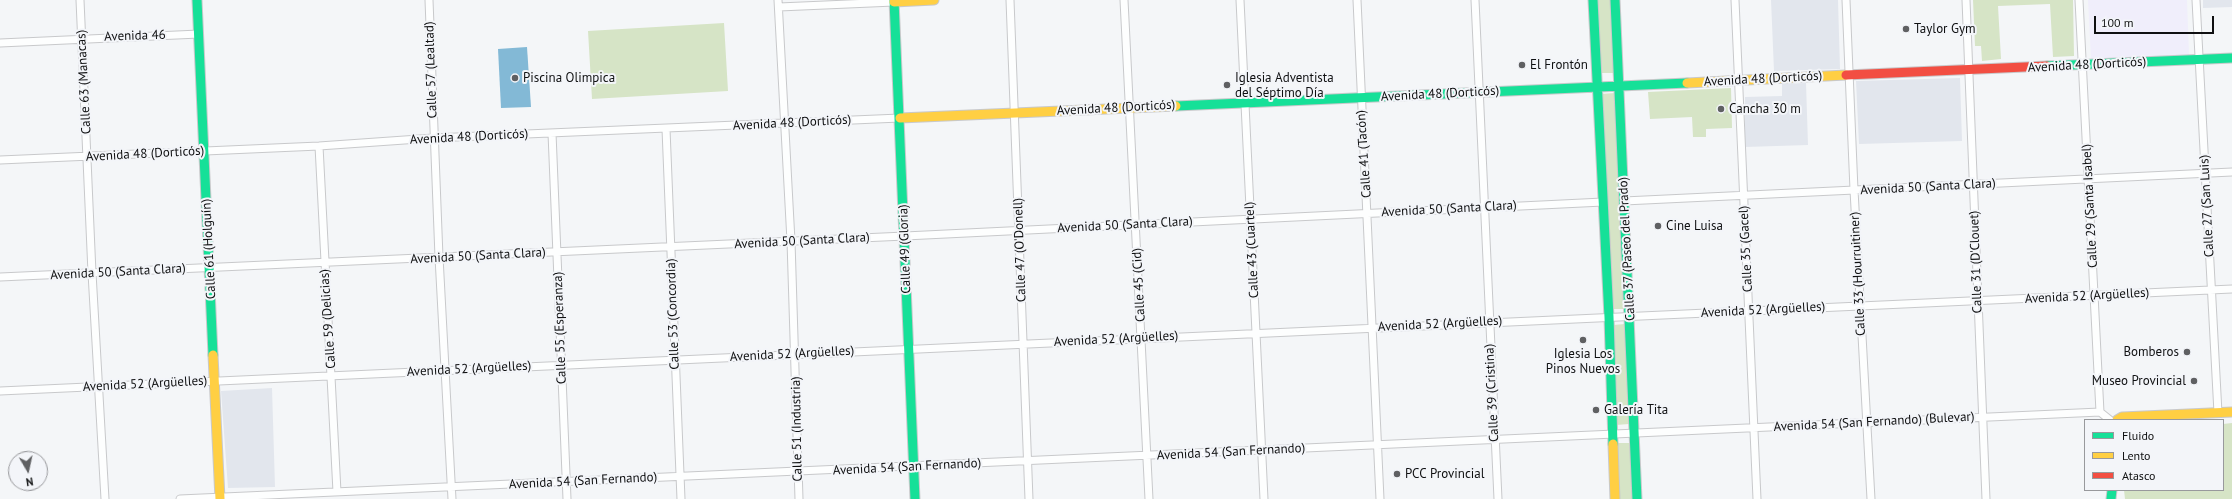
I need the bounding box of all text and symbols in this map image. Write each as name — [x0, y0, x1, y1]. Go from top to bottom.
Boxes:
scale bar — [2096, 8, 2216, 34]
text: 100 m — [2101, 15, 2134, 30]
street label: Calle 57 (Lealtad) — [422, 21, 440, 119]
place label: Taylor Gym — [1914, 21, 1976, 37]
marker: Taylor Gym — [1901, 24, 1911, 34]
street label: Avenida 46 — [104, 27, 166, 45]
street label: Calle 63 (Manacas) — [73, 30, 95, 134]
street label: Avenida 48 (Dorticós) — [2027, 54, 2147, 76]
place label: El Frontón — [1530, 57, 1588, 73]
marker: El Frontón — [1517, 60, 1527, 70]
street label: Avenida 48 (Dorticós) — [1703, 68, 1823, 90]
place label: Piscina Olimpica — [523, 70, 615, 86]
place label: Iglesia Adventista del Séptimo Día — [1235, 70, 1334, 101]
marker: Piscina Olimpica — [510, 73, 520, 83]
marker: Iglesia Adventista del Séptimo Día — [1222, 80, 1232, 90]
street label: Avenida 48 (Dorticós) — [1380, 83, 1500, 105]
street label: Avenida 48 (Dorticós) — [1056, 97, 1176, 119]
place label: Cancha 30 m — [1729, 101, 1801, 117]
marker: Cancha 30 m — [1716, 104, 1726, 114]
street label: Calle 41 (Tacón) — [1353, 109, 1375, 199]
street label: Avenida 48 (Dorticós) — [732, 112, 852, 134]
street label: Avenida 48 (Dorticós) — [409, 126, 529, 148]
street label: Avenida 48 (Dorticós) — [85, 143, 205, 165]
street label: Calle 29 (Santa Isabel) — [2079, 144, 2101, 268]
street label: Calle 27 (San Luis) — [2197, 154, 2217, 258]
street label: Avenida 50 (Santa Clara) — [1860, 176, 1996, 198]
street label: Calle 37 (Paseo del Prado) — [1615, 177, 1639, 321]
street label: Calle 47 (O'Donell) — [1010, 198, 1030, 302]
street label: Avenida 50 (Santa Clara) — [1381, 198, 1517, 220]
street label: Calle 61 (Holguín) — [199, 199, 219, 299]
street label: Calle 43 (Cuartel) — [1242, 201, 1262, 299]
street label: Calle 49 (Gloria) — [896, 204, 914, 294]
street label: Calle 35 (Gacel) — [1736, 205, 1756, 293]
street label: Calle 31 (D'Clouet) — [1966, 210, 1986, 314]
street label: Calle 33 (Hourruitiner) — [1847, 212, 1869, 336]
street label: Avenida 50 (Santa Clara) — [1057, 214, 1193, 236]
place label: Cine Luisa — [1666, 218, 1723, 234]
marker: Cine Luisa — [1653, 221, 1663, 231]
street label: Avenida 50 (Santa Clara) — [734, 230, 870, 252]
street label: Avenida 50 (Santa Clara) — [410, 245, 546, 267]
street label: Calle 45 (Cid) — [1129, 248, 1149, 322]
street label: Calle 53 (Concordia) — [663, 258, 683, 370]
street label: Avenida 50 (Santa Clara) — [50, 261, 186, 283]
street label: Calle 59 (Delicias) — [317, 269, 339, 369]
street label: Calle 55 (Esperanza) — [550, 271, 570, 385]
street label: Avenida 52 (Argüelles) — [2024, 285, 2150, 307]
street label: Avenida 52 (Argüelles) — [1700, 299, 1826, 321]
street label: Avenida 52 (Argüelles) — [1377, 313, 1503, 335]
street label: Avenida 52 (Argüelles) — [1053, 328, 1179, 350]
marker: Iglesia Los Pinos Nuevos — [1578, 335, 1588, 345]
street label: Avenida 52 (Argüelles) — [729, 343, 855, 365]
street label: Calle 39 (Cristina) — [1482, 344, 1502, 442]
place label: Bomberos — [2123, 344, 2179, 360]
place label: Iglesia Los Pinos Nuevos — [1546, 346, 1620, 377]
marker: Bomberos — [2182, 347, 2192, 357]
street label: Avenida 52 (Argüelles) — [406, 358, 532, 380]
street label: Avenida 52 (Argüelles) — [82, 373, 208, 395]
place label: Museo Provincial — [2092, 373, 2186, 389]
street label: Calle 51 (Industria) — [788, 376, 806, 482]
marker: Museo Provincial — [2189, 376, 2199, 386]
place label: Galería Tita — [1604, 402, 1668, 418]
marker: Galería Tita — [1591, 405, 1601, 415]
street label: Avenida 54 (San Fernando) (Bulevar) — [1773, 409, 1975, 435]
legend — [2084, 419, 2224, 491]
text: Fluido — [2122, 428, 2154, 443]
street label: Avenida 54 (San Fernando) — [1156, 440, 1306, 464]
text: Lento — [2122, 448, 2151, 463]
north arrow — [8, 451, 48, 491]
street label: Avenida 54 (San Fernando) — [832, 455, 982, 479]
place label: PCC Provincial — [1405, 466, 1485, 482]
text: Atasco — [2122, 468, 2155, 483]
street label: Avenida 54 (San Fernando) — [508, 469, 658, 493]
marker: PCC Provincial — [1392, 469, 1402, 479]
text: N — [25, 474, 34, 489]

